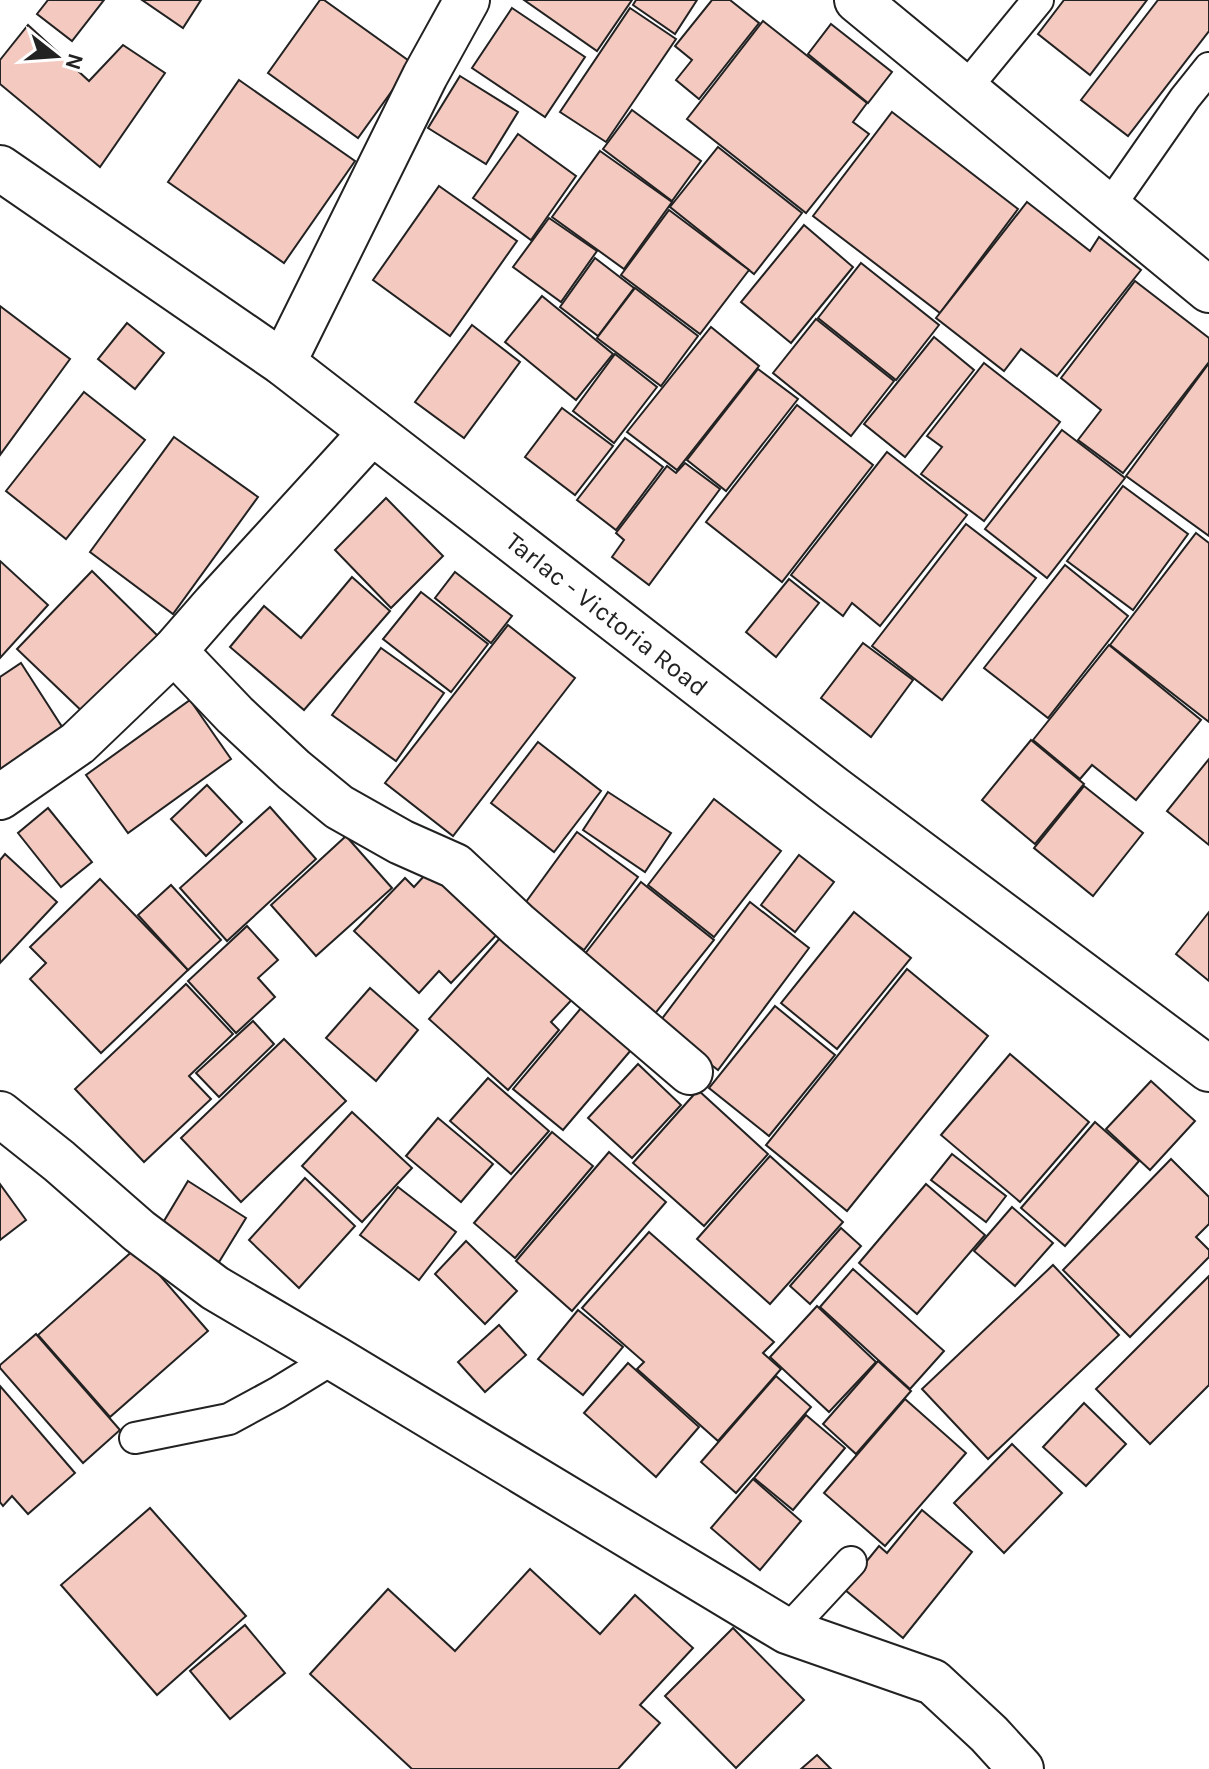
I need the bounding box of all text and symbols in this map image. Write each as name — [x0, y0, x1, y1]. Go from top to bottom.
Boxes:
north arrow — [16, 16, 96, 96]
text: N — [59, 50, 89, 73]
street label: Tarlac - Victoria Road — [499, 526, 714, 703]

